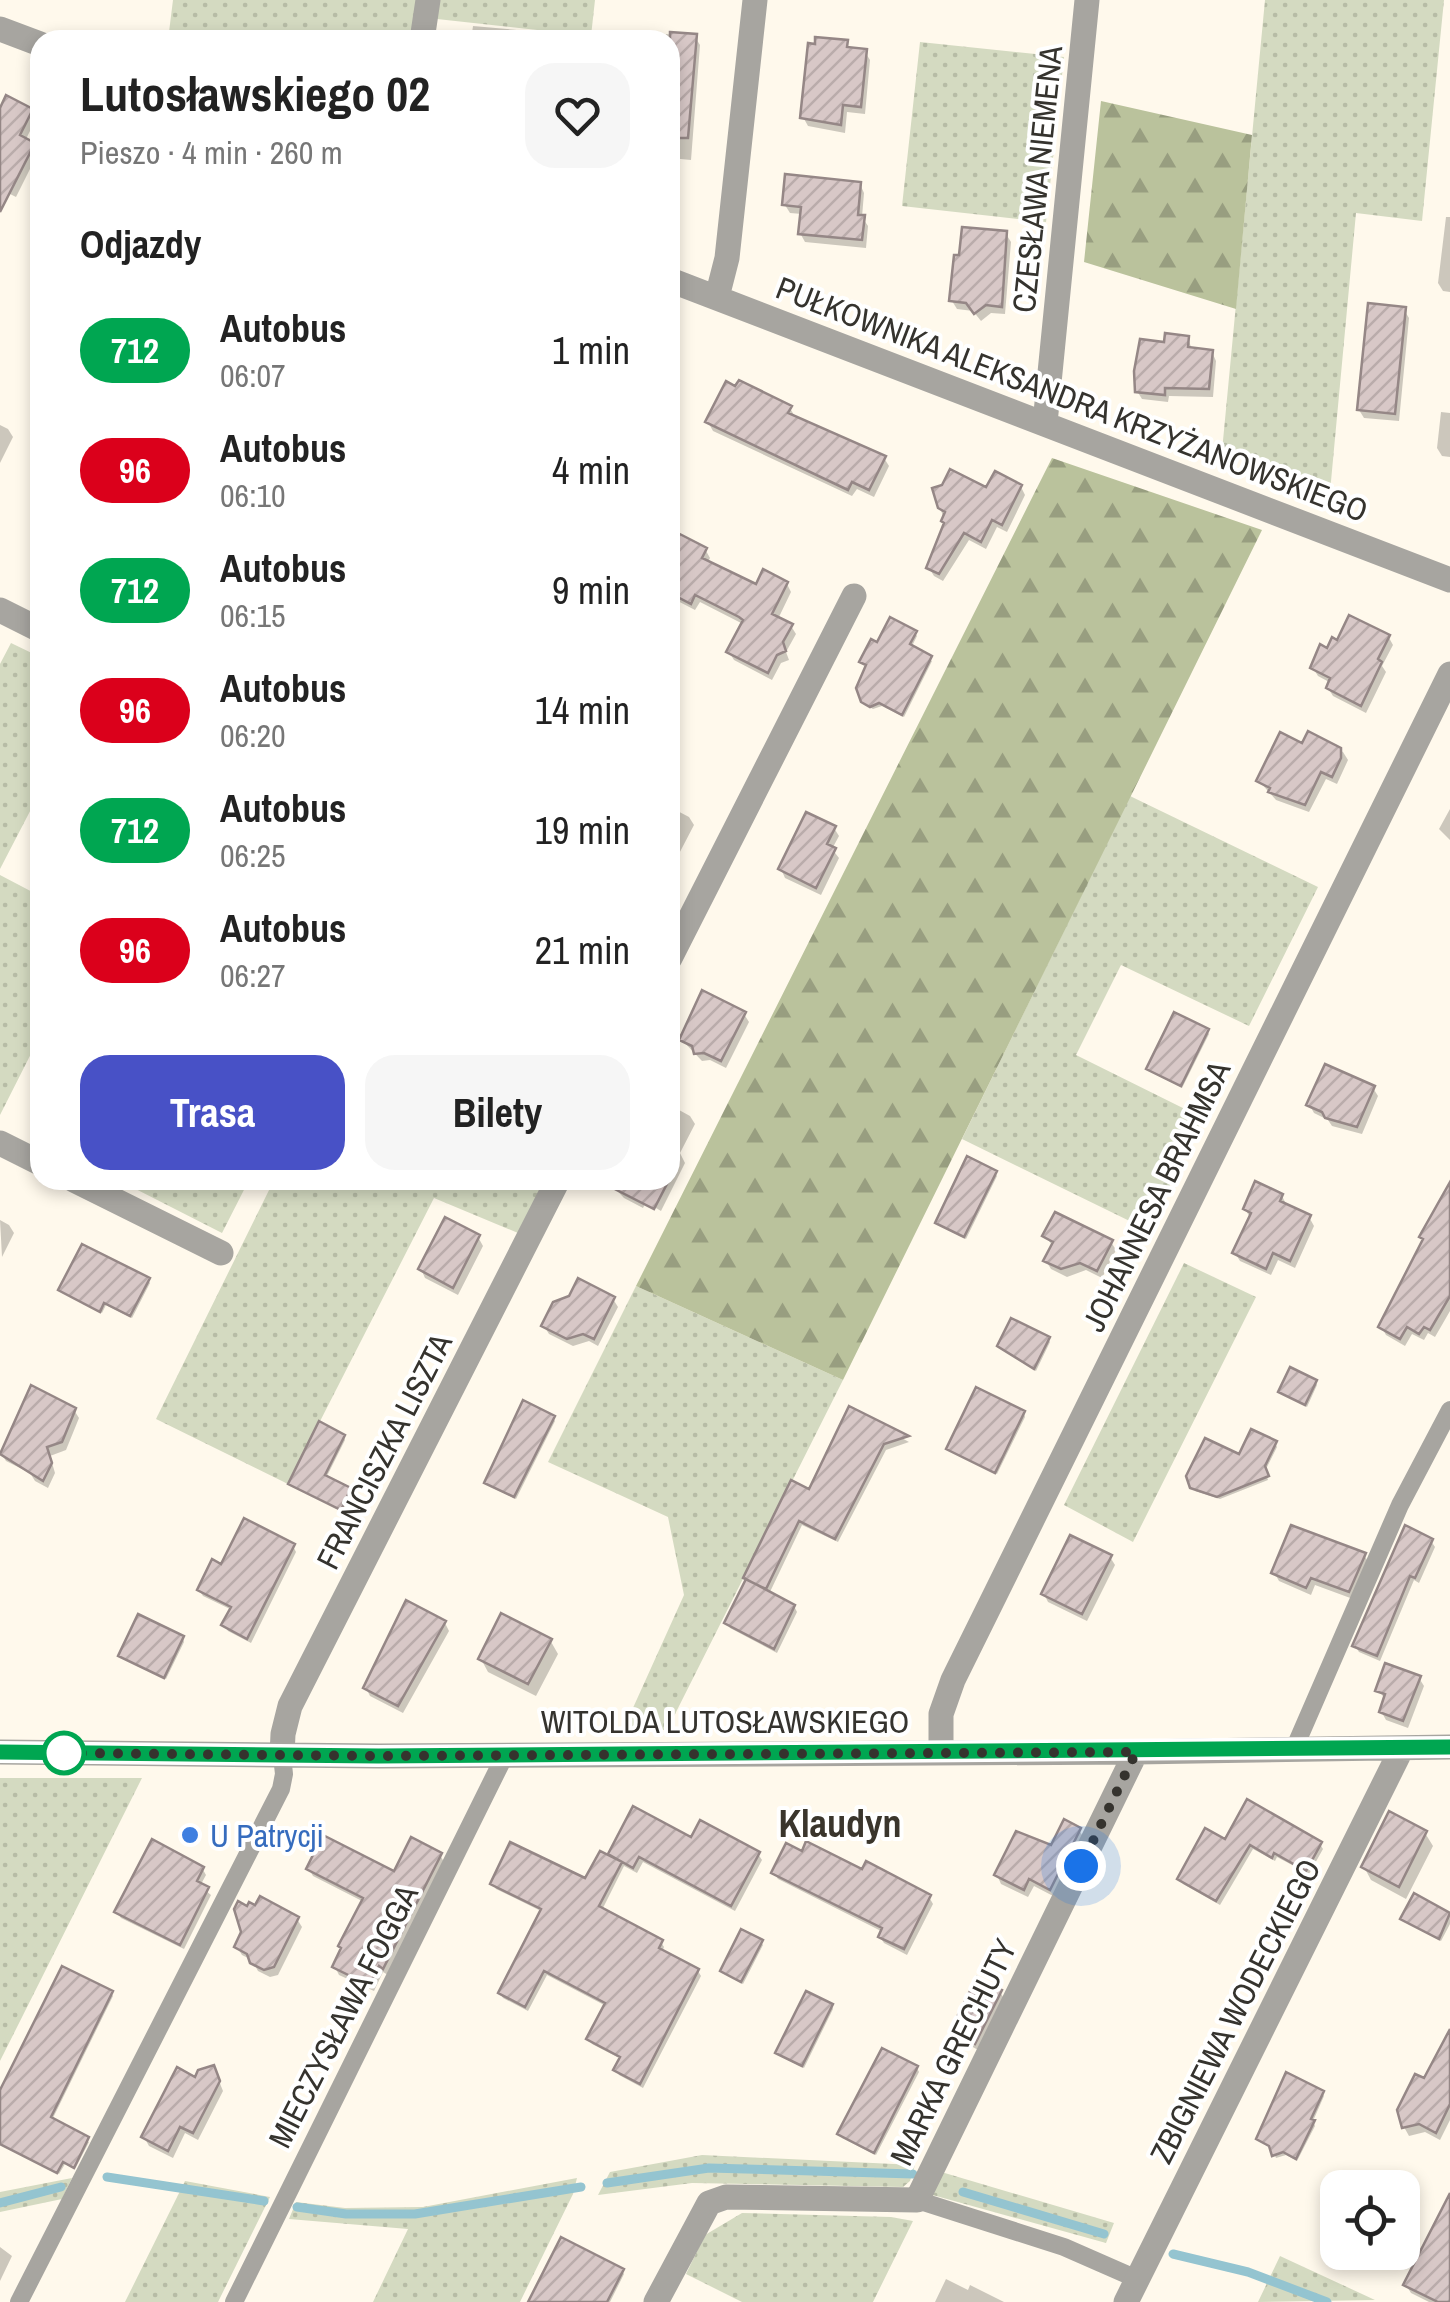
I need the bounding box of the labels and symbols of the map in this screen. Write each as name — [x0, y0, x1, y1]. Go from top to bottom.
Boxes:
street label: CZESŁAWA NIEMENA — [1002, 43, 1072, 314]
street label: PUŁKOWNIKA ALEKSANDRA KRZYŻANOWSKIEGO — [770, 266, 1374, 532]
street label: JOHANNESA BRAHMSA — [1072, 1053, 1240, 1338]
street label: FRANCISZKA LISZTA — [306, 1325, 462, 1576]
street label: WITOLDA LUTOSŁAWSKIEGO — [541, 1700, 909, 1743]
unlabelled marker — [43, 1732, 85, 1774]
district label: Klaudyn — [779, 1798, 901, 1849]
place label: U Patrycji — [210, 1814, 324, 1857]
marker: U Patrycji — [179, 1824, 201, 1846]
your location — [1056, 1841, 1106, 1891]
street label: ZBIGNIEWA WODECKIEGO — [1140, 1852, 1330, 2170]
street label: MIECZYSŁAWA FOGGA — [258, 1877, 428, 2155]
street label: MARKA GRECHUTY — [880, 1931, 1027, 2172]

